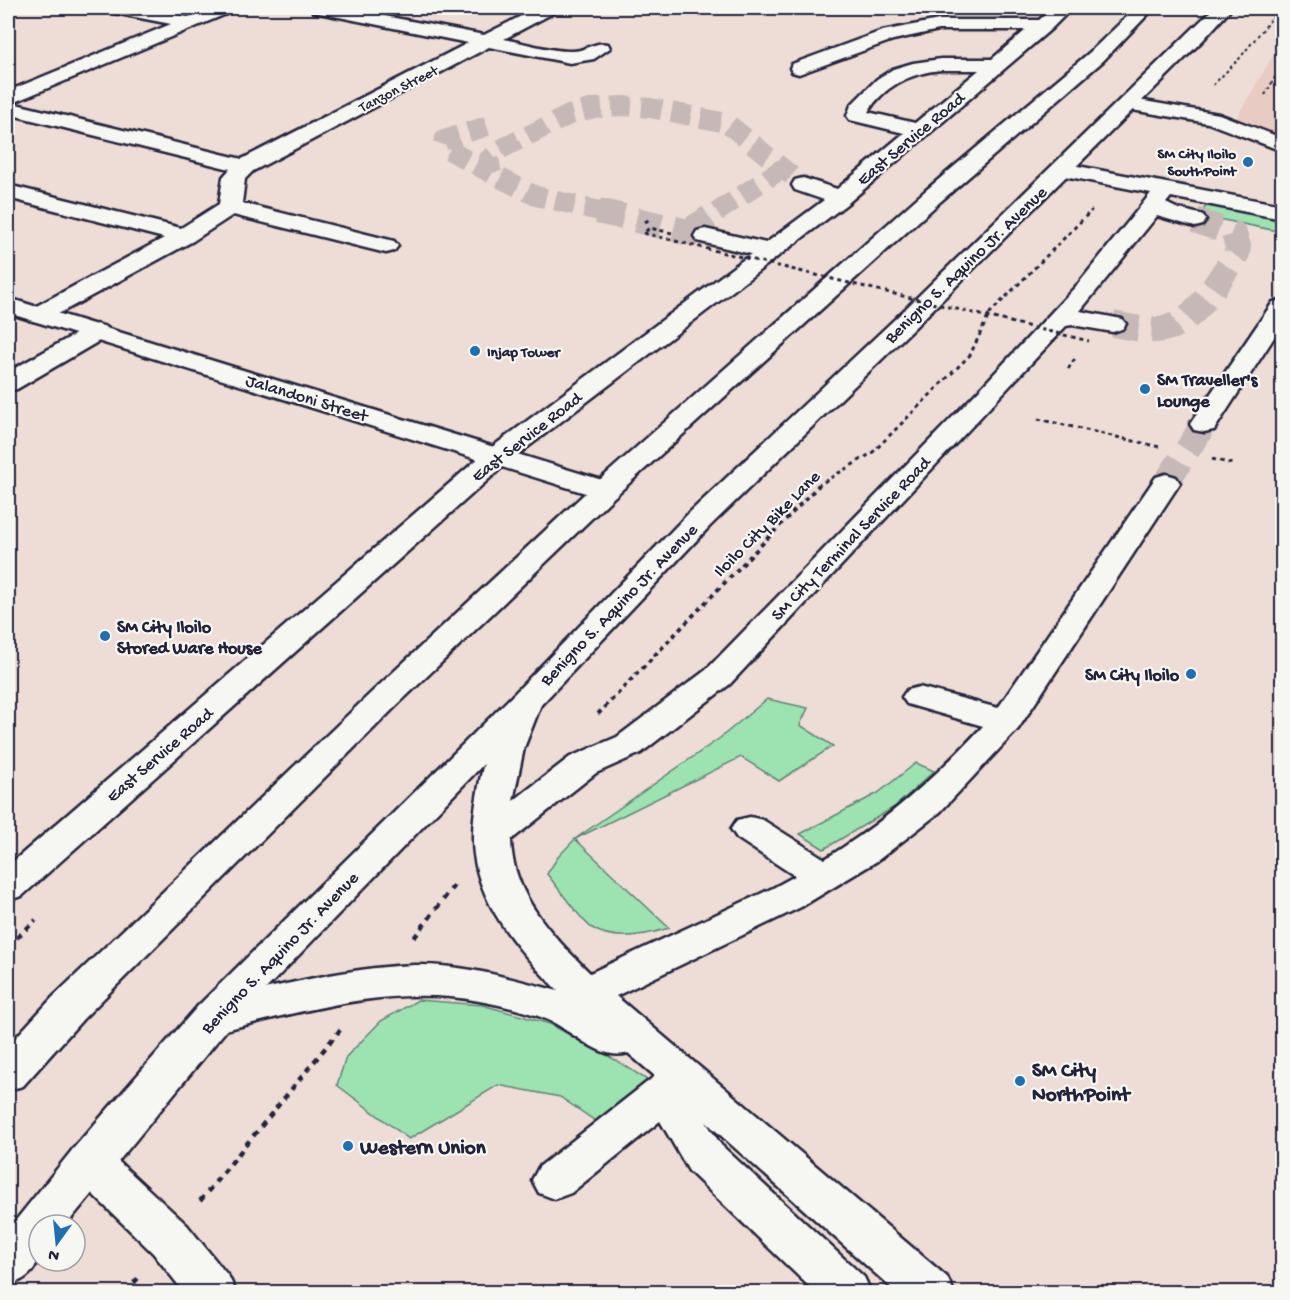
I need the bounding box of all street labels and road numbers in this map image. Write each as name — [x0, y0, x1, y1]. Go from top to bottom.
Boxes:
street label: Tanzon Street — [355, 61, 443, 118]
street label: East Service Road — [853, 88, 971, 191]
street label: Benigno S. Aquino Jr. Avenue — [881, 182, 1053, 350]
street label: Jalandoni Street — [243, 371, 371, 428]
street label: East Service Road — [468, 387, 588, 488]
street label: SM City Terminal Service Road — [768, 452, 937, 626]
street label: Iloilo City Bike Lane — [710, 467, 826, 583]
street label: Benigno S. Aquino Jr. Avenue — [536, 520, 703, 692]
street label: East Service Road — [103, 703, 219, 808]
street label: Benigno S. Aquino Jr. Avenue — [197, 868, 364, 1040]

